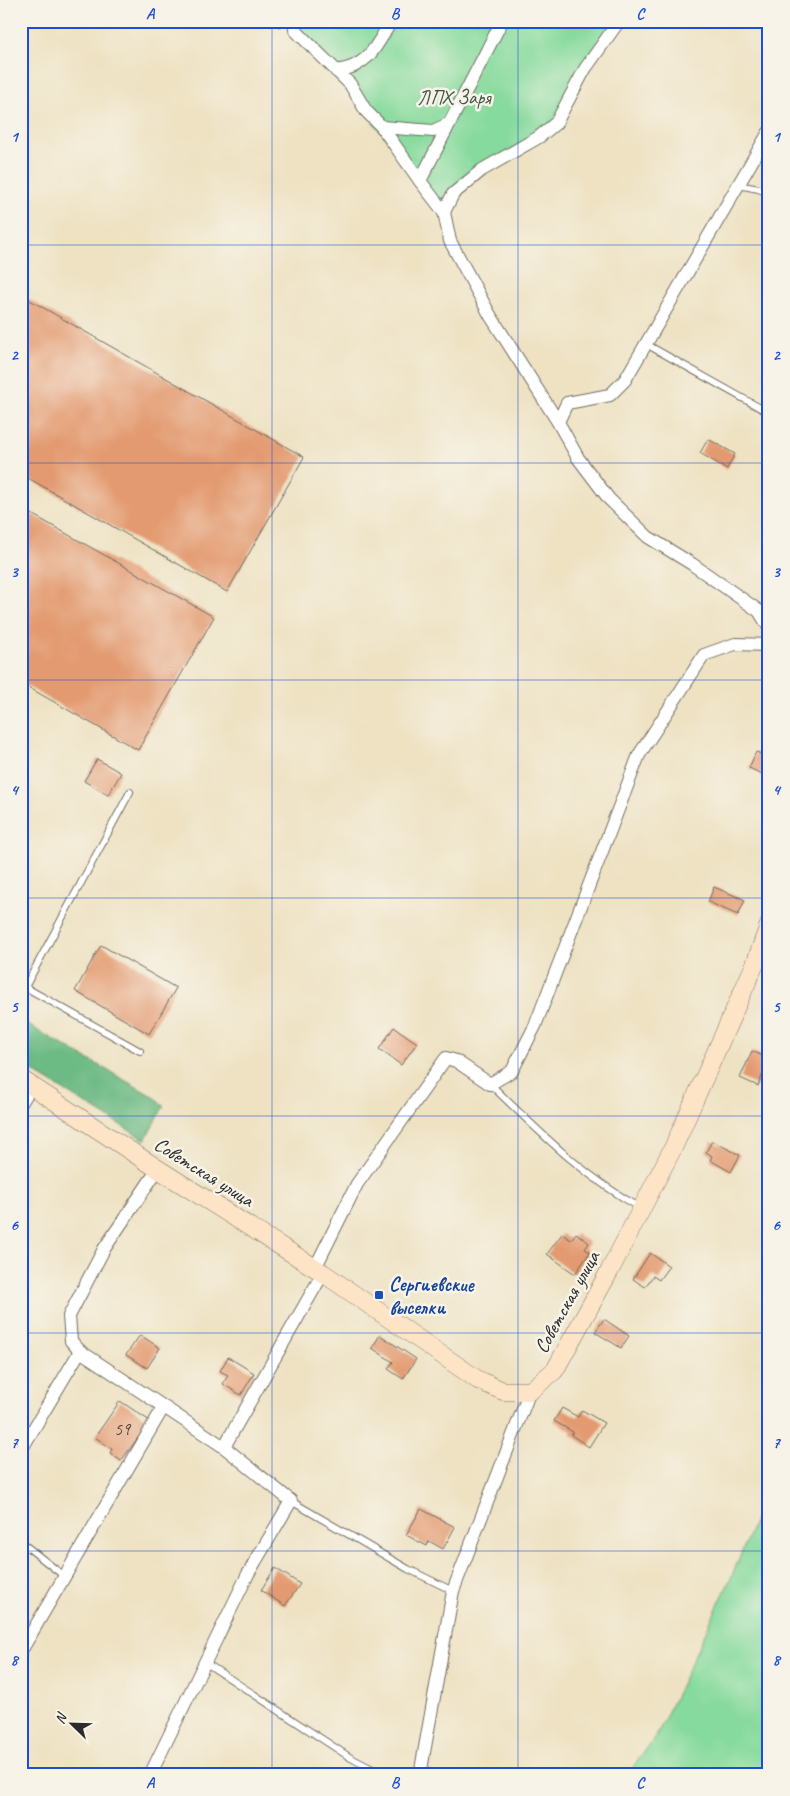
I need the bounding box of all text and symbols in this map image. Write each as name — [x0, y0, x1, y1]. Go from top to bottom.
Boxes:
text: A — [146, 4, 156, 24]
text: B — [391, 4, 401, 24]
text: C — [636, 4, 646, 24]
park label: ЛПХ Заря — [418, 85, 492, 110]
text: 1 — [10, 127, 19, 147]
text: 1 — [772, 127, 781, 147]
text: 2 — [10, 345, 19, 365]
text: 2 — [772, 345, 781, 365]
text: 3 — [10, 562, 19, 582]
text: 3 — [772, 562, 781, 582]
text: 4 — [10, 780, 19, 800]
text: 4 — [772, 780, 781, 800]
text: 5 — [11, 997, 20, 1017]
text: 5 — [773, 997, 782, 1017]
street label: Советская улица — [150, 1132, 260, 1213]
text: 6 — [10, 1215, 19, 1235]
text: 6 — [772, 1215, 781, 1235]
street label: Советская улица — [529, 1245, 606, 1357]
place label: Сергиевские выселки — [389, 1272, 476, 1320]
marker: Сергиевские выселки — [373, 1289, 385, 1301]
house number: 59 — [114, 1418, 132, 1440]
text: 7 — [10, 1433, 19, 1453]
text: 7 — [772, 1433, 781, 1453]
text: 8 — [10, 1650, 19, 1670]
text: 8 — [772, 1650, 781, 1670]
north arrow — [48, 1698, 98, 1748]
text: N — [51, 1710, 71, 1726]
text: A — [146, 1773, 156, 1793]
text: B — [391, 1773, 401, 1793]
text: C — [636, 1773, 646, 1793]

